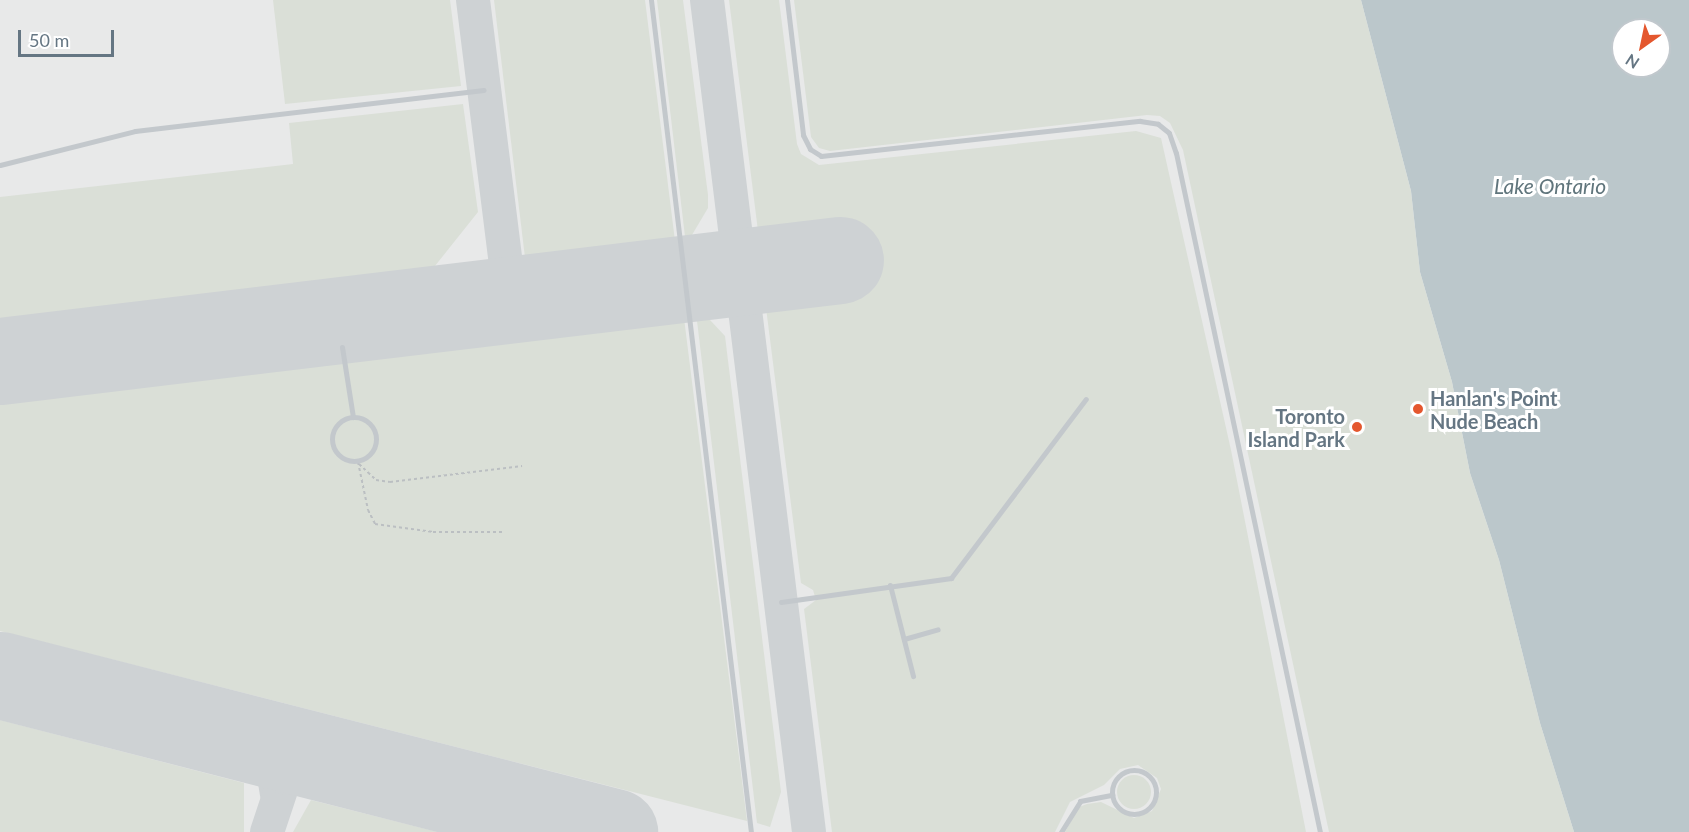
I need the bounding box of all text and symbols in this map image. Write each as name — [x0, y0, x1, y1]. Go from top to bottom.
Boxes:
scale bar — [21, 18, 117, 56]
north arrow — [1611, 18, 1671, 78]
text: 50 m — [29, 29, 69, 51]
text: N — [1622, 51, 1642, 73]
water label: Lake Ontario — [1494, 173, 1606, 199]
place label: Hanlan's Point Nude Beach — [1430, 386, 1557, 433]
marker: Hanlan's Point Nude Beach — [1411, 402, 1425, 416]
place label: Toronto Island Park — [1248, 404, 1345, 451]
marker: Toronto Island Park — [1350, 420, 1364, 434]

